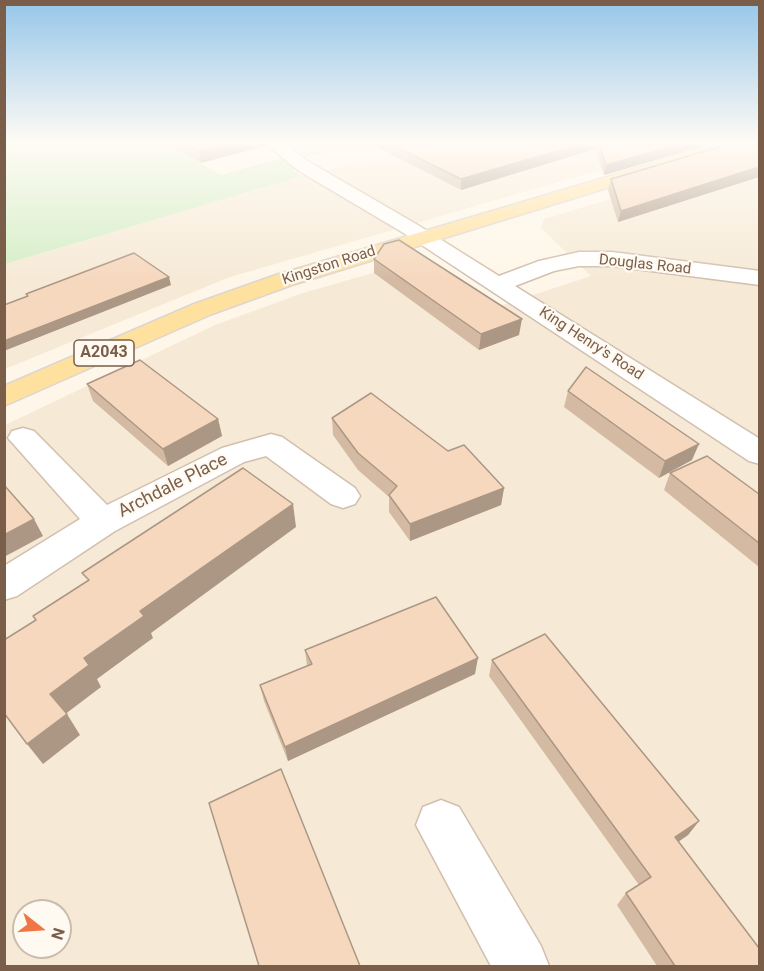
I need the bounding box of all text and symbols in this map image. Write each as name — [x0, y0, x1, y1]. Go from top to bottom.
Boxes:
street label: Kingston Road — [280, 242, 378, 290]
street label: Douglas Road — [598, 251, 692, 279]
street label: King Henry's Road — [535, 304, 647, 384]
road number: A2043 — [74, 340, 134, 366]
street label: Archdale Place — [115, 449, 231, 523]
north arrow — [12, 899, 72, 959]
text: N — [47, 926, 69, 942]

